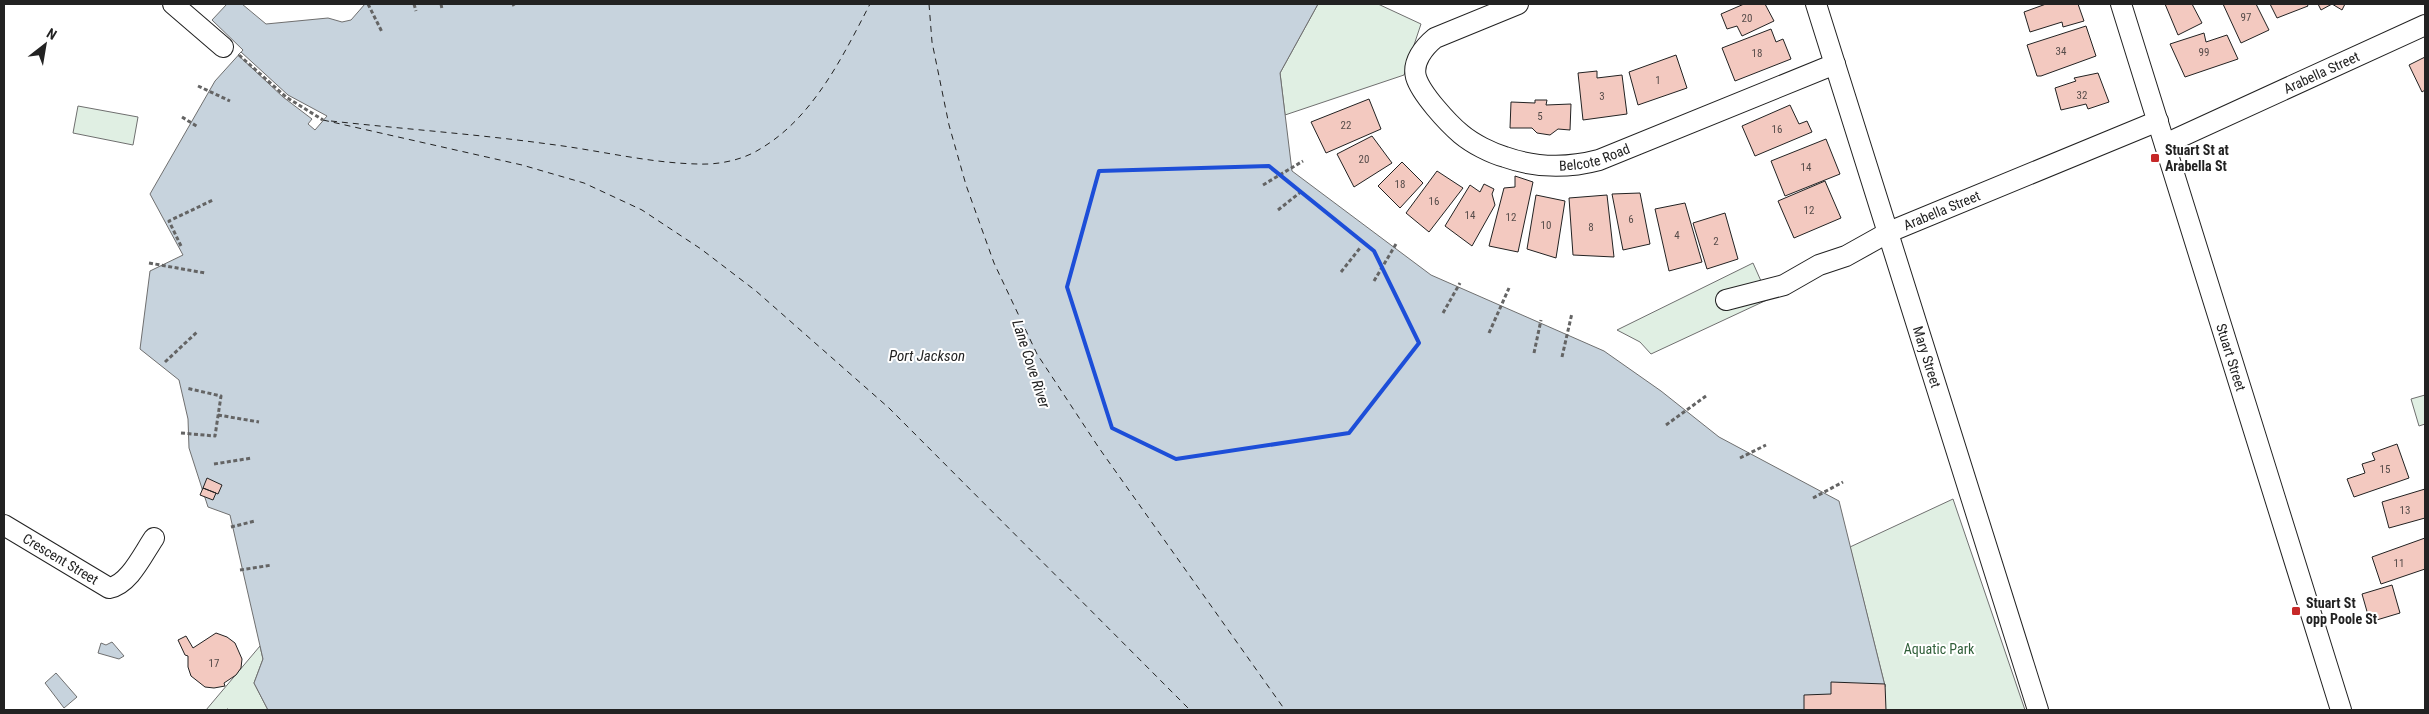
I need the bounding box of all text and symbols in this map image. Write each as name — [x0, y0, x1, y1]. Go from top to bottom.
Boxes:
house number: 97 — [2241, 11, 2251, 24]
house number: 20 — [1742, 12, 1752, 25]
north arrow — [20, 20, 70, 70]
text: N — [44, 25, 59, 43]
house number: 34 — [2056, 45, 2067, 58]
house number: 99 — [2199, 46, 2209, 59]
house number: 18 — [1752, 47, 1762, 60]
street label: Arabella Street — [2281, 48, 2362, 97]
house number: 1 — [1655, 74, 1661, 87]
house number: 32 — [2077, 89, 2087, 102]
house number: 3 — [1599, 90, 1605, 103]
house number: 5 — [1537, 110, 1543, 123]
house number: 22 — [1341, 119, 1351, 132]
house number: 16 — [1772, 123, 1782, 136]
street label: Belcote Road — [1559, 140, 1632, 174]
place label: Stuart St at Arabella St — [2165, 142, 2229, 174]
marker: Stuart St at Arabella St — [2149, 152, 2161, 164]
house number: 20 — [1359, 153, 1369, 166]
house number: 14 — [1801, 161, 1812, 174]
house number: 18 — [1395, 178, 1405, 191]
street label: Arabella Street — [1901, 187, 1982, 233]
house number: 16 — [1429, 195, 1439, 208]
house number: 12 — [1804, 204, 1814, 217]
house number: 14 — [1465, 209, 1476, 222]
house number: 12 — [1506, 211, 1516, 224]
house number: 6 — [1628, 213, 1634, 226]
house number: 10 — [1541, 219, 1551, 232]
house number: 8 — [1588, 221, 1594, 234]
house number: 4 — [1674, 229, 1680, 242]
house number: 2 — [1713, 235, 1719, 248]
water label: Lane Cove River — [1008, 318, 1054, 411]
street label: Stuart Street — [2213, 322, 2249, 393]
street label: Mary Street — [1910, 324, 1944, 390]
water label: Port Jackson — [889, 347, 965, 365]
house number: 15 — [2380, 463, 2390, 476]
house number: 13 — [2400, 504, 2410, 517]
street label: Crescent Street — [20, 530, 101, 588]
house number: 11 — [2394, 557, 2404, 570]
place label: Stuart St opp Poole St — [2306, 595, 2377, 627]
marker: Stuart St opp Poole St — [2290, 605, 2302, 617]
park label: Aquatic Park — [1904, 641, 1975, 657]
house number: 17 — [209, 657, 219, 670]

